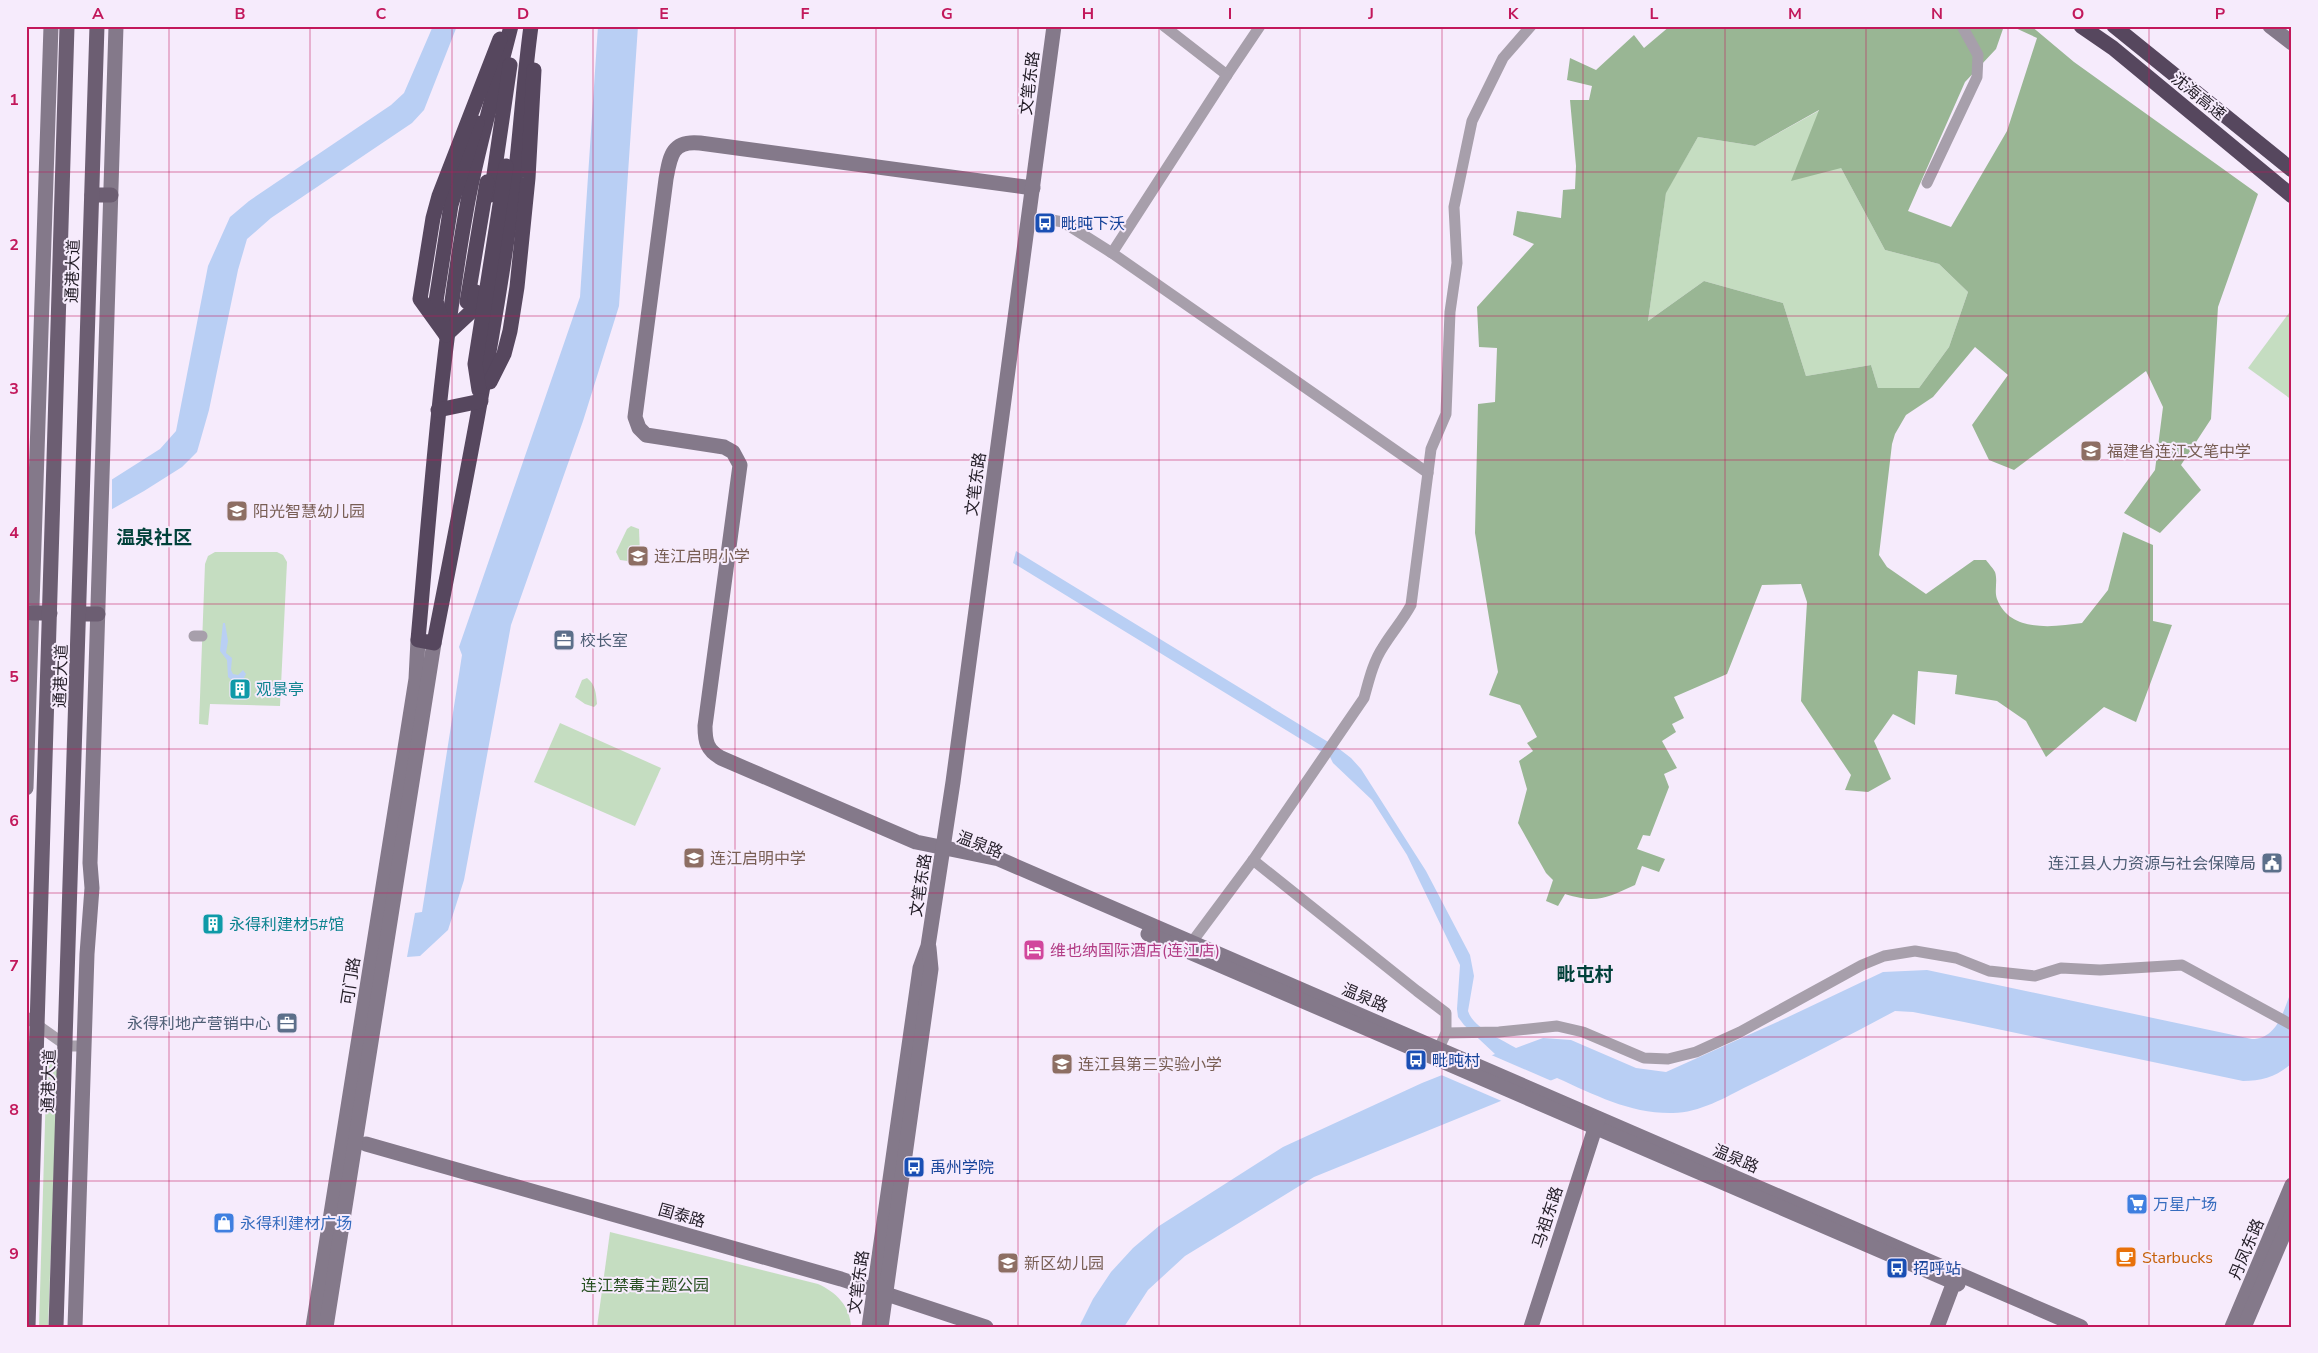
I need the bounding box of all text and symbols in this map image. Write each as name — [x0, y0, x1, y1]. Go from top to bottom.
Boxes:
text: A — [92, 3, 104, 25]
text: B — [234, 3, 246, 25]
text: C — [376, 3, 387, 25]
text: D — [517, 3, 529, 25]
text: E — [659, 3, 669, 25]
text: F — [801, 3, 810, 25]
text: G — [941, 3, 953, 25]
text: H — [1082, 3, 1094, 25]
text: I — [1228, 3, 1232, 25]
text: J — [1367, 3, 1374, 25]
text: K — [1508, 3, 1520, 25]
text: L — [1650, 3, 1659, 25]
text: M — [1788, 3, 1802, 25]
text: N — [1931, 3, 1943, 25]
text: O — [2072, 3, 2084, 25]
text: P — [2215, 3, 2225, 25]
street label: 文笔东路 — [1015, 50, 1045, 116]
street label: 沈海高速 — [2167, 68, 2230, 125]
text: 1 — [9, 89, 19, 111]
bus stop icon: 毗旽下沃 — [1033, 211, 1057, 235]
place label: 毗旽下沃 — [1061, 213, 1125, 235]
text: 2 — [9, 234, 19, 256]
street label: 通港大道 — [61, 239, 85, 303]
text: 3 — [9, 378, 19, 400]
school or university icon: 福建省连江文笔中学 — [2079, 439, 2103, 463]
place label: 福建省连江文笔中学 — [2107, 441, 2251, 463]
street label: 文笔东路 — [961, 451, 991, 517]
school or university icon: 阳光智慧幼儿园 — [225, 499, 249, 523]
place label: 阳光智慧幼儿园 — [253, 501, 365, 523]
text: 4 — [9, 522, 19, 544]
district label: 温泉社区 — [116, 525, 192, 551]
school or university icon: 连江启明小学 — [626, 544, 650, 568]
place label: 连江启明小学 — [654, 546, 750, 568]
office icon: 校长室 — [552, 628, 576, 652]
place label: 校长室 — [580, 630, 628, 652]
street label: 通港大道 — [49, 644, 73, 708]
text: 5 — [9, 666, 19, 688]
building icon: 观景亭 — [228, 677, 252, 701]
place label: 观景亭 — [256, 679, 304, 701]
text: 6 — [9, 810, 19, 832]
street label: 温泉路 — [953, 826, 1006, 864]
school or university icon: 连江启明中学 — [682, 846, 706, 870]
place label: 连江启明中学 — [710, 848, 806, 870]
public building icon: 连江县人力资源与社会保障局 — [2260, 851, 2284, 875]
street label: 文笔东路 — [905, 852, 937, 918]
place label: 连江县人力资源与社会保障局 — [2048, 853, 2256, 875]
building icon: 永得利建材5#馆 — [201, 912, 225, 936]
place label: 永得利建材5#馆 — [229, 914, 344, 936]
hotel icon: 维也纳国际酒店(连江店) — [1022, 938, 1046, 962]
place label: 维也纳国际酒店(连江店) — [1050, 940, 1220, 962]
text: 7 — [9, 955, 19, 977]
street label: 可门路 — [336, 956, 366, 1007]
district label: 毗屯村 — [1556, 962, 1614, 988]
street label: 温泉路 — [1338, 978, 1391, 1017]
office icon: 永得利地产营销中心 — [275, 1011, 299, 1035]
place label: 永得利地产营销中心 — [127, 1013, 271, 1035]
bus stop icon: 毗旽村 — [1404, 1048, 1428, 1072]
street label: 通港大道 — [37, 1049, 61, 1113]
place label: 毗旽村 — [1432, 1050, 1480, 1072]
school or university icon: 连江县第三实验小学 — [1050, 1052, 1074, 1076]
place label: 连江县第三实验小学 — [1078, 1054, 1222, 1076]
text: 8 — [9, 1099, 19, 1121]
street label: 温泉路 — [1709, 1139, 1762, 1178]
bus stop icon: 禹州学院 — [902, 1155, 926, 1179]
place label: 禹州学院 — [930, 1157, 994, 1179]
street label: 马祖东路 — [1528, 1183, 1568, 1251]
supermarket icon: 万星广场 — [2125, 1192, 2149, 1216]
place label: 万星广场 — [2153, 1194, 2217, 1216]
street label: 国泰路 — [656, 1199, 708, 1233]
shop icon: 永得利建材广场 — [212, 1211, 236, 1235]
place label: 永得利建材广场 — [240, 1213, 352, 1235]
street label: 丹凤东路 — [2224, 1216, 2270, 1283]
text: 9 — [9, 1243, 19, 1265]
cafe icon: Starbucks — [2114, 1245, 2138, 1269]
place label: Starbucks — [2142, 1247, 2213, 1269]
street label: 文笔东路 — [844, 1249, 874, 1315]
school or university icon: 新区幼儿园 — [996, 1251, 1020, 1275]
place label: 新区幼儿园 — [1024, 1253, 1104, 1275]
bus stop icon: 招呼站 — [1885, 1256, 1909, 1280]
place label: 招呼站 — [1913, 1258, 1961, 1280]
park label: 连江禁毒主题公园 — [581, 1275, 709, 1297]

